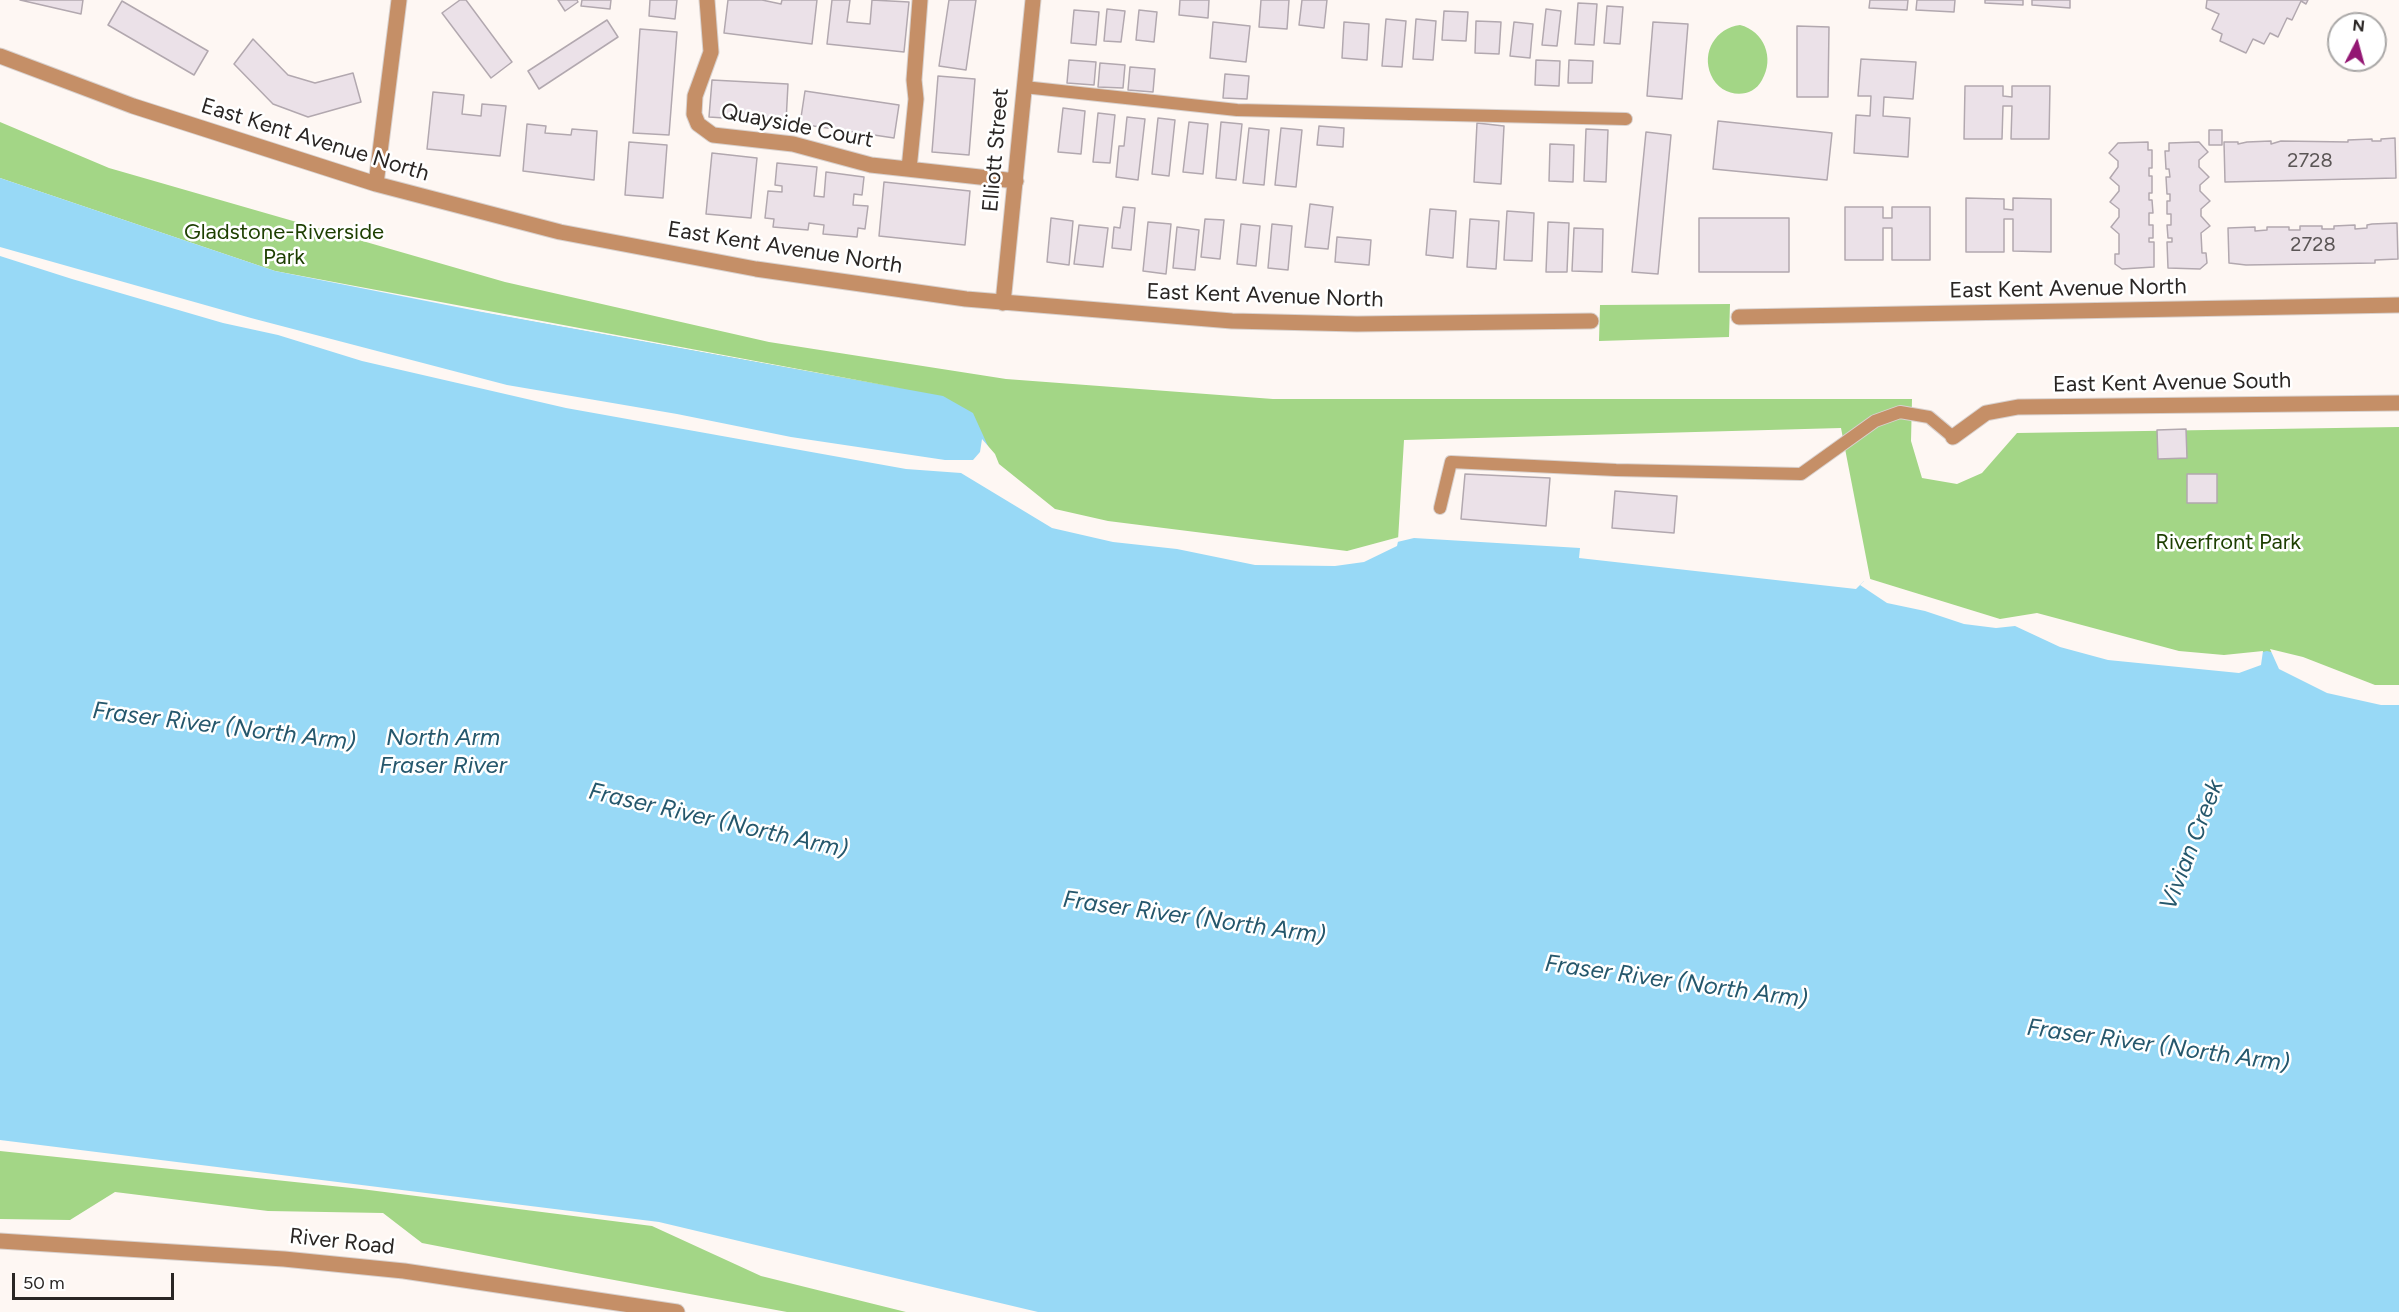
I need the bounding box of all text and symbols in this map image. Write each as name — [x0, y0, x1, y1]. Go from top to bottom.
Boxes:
north arrow — [2327, 12, 2387, 72]
text: N — [2352, 15, 2366, 36]
street label: Elliott Street — [977, 87, 1015, 213]
street label: East Kent Avenue North — [198, 93, 432, 187]
street label: Quayside Court — [719, 98, 875, 154]
house number: 2728 — [2287, 149, 2333, 173]
street label: East Kent Avenue North — [666, 216, 904, 280]
park label: Gladstone-Riverside Park — [184, 220, 384, 272]
house number: 2728 — [2290, 233, 2336, 257]
street label: East Kent Avenue North — [1949, 274, 2187, 304]
street label: East Kent Avenue North — [1146, 279, 1384, 313]
street label: East Kent Avenue South — [2053, 368, 2291, 398]
park label: Riverfront Park — [2155, 530, 2301, 556]
water label: Fraser River (North Arm) — [91, 697, 357, 757]
water label: North Arm Fraser River — [379, 724, 507, 780]
water label: Vivian Creek — [2154, 776, 2230, 914]
water label: Fraser River (North Arm) — [586, 777, 850, 865]
water label: Fraser River (North Arm) — [1061, 885, 1327, 951]
water label: Fraser River (North Arm) — [1543, 949, 1809, 1015]
water label: Fraser River (North Arm) — [2025, 1013, 2291, 1079]
street label: River Road — [288, 1223, 396, 1261]
scale bar — [15, 1261, 177, 1299]
text: 50 m — [23, 1272, 65, 1294]

